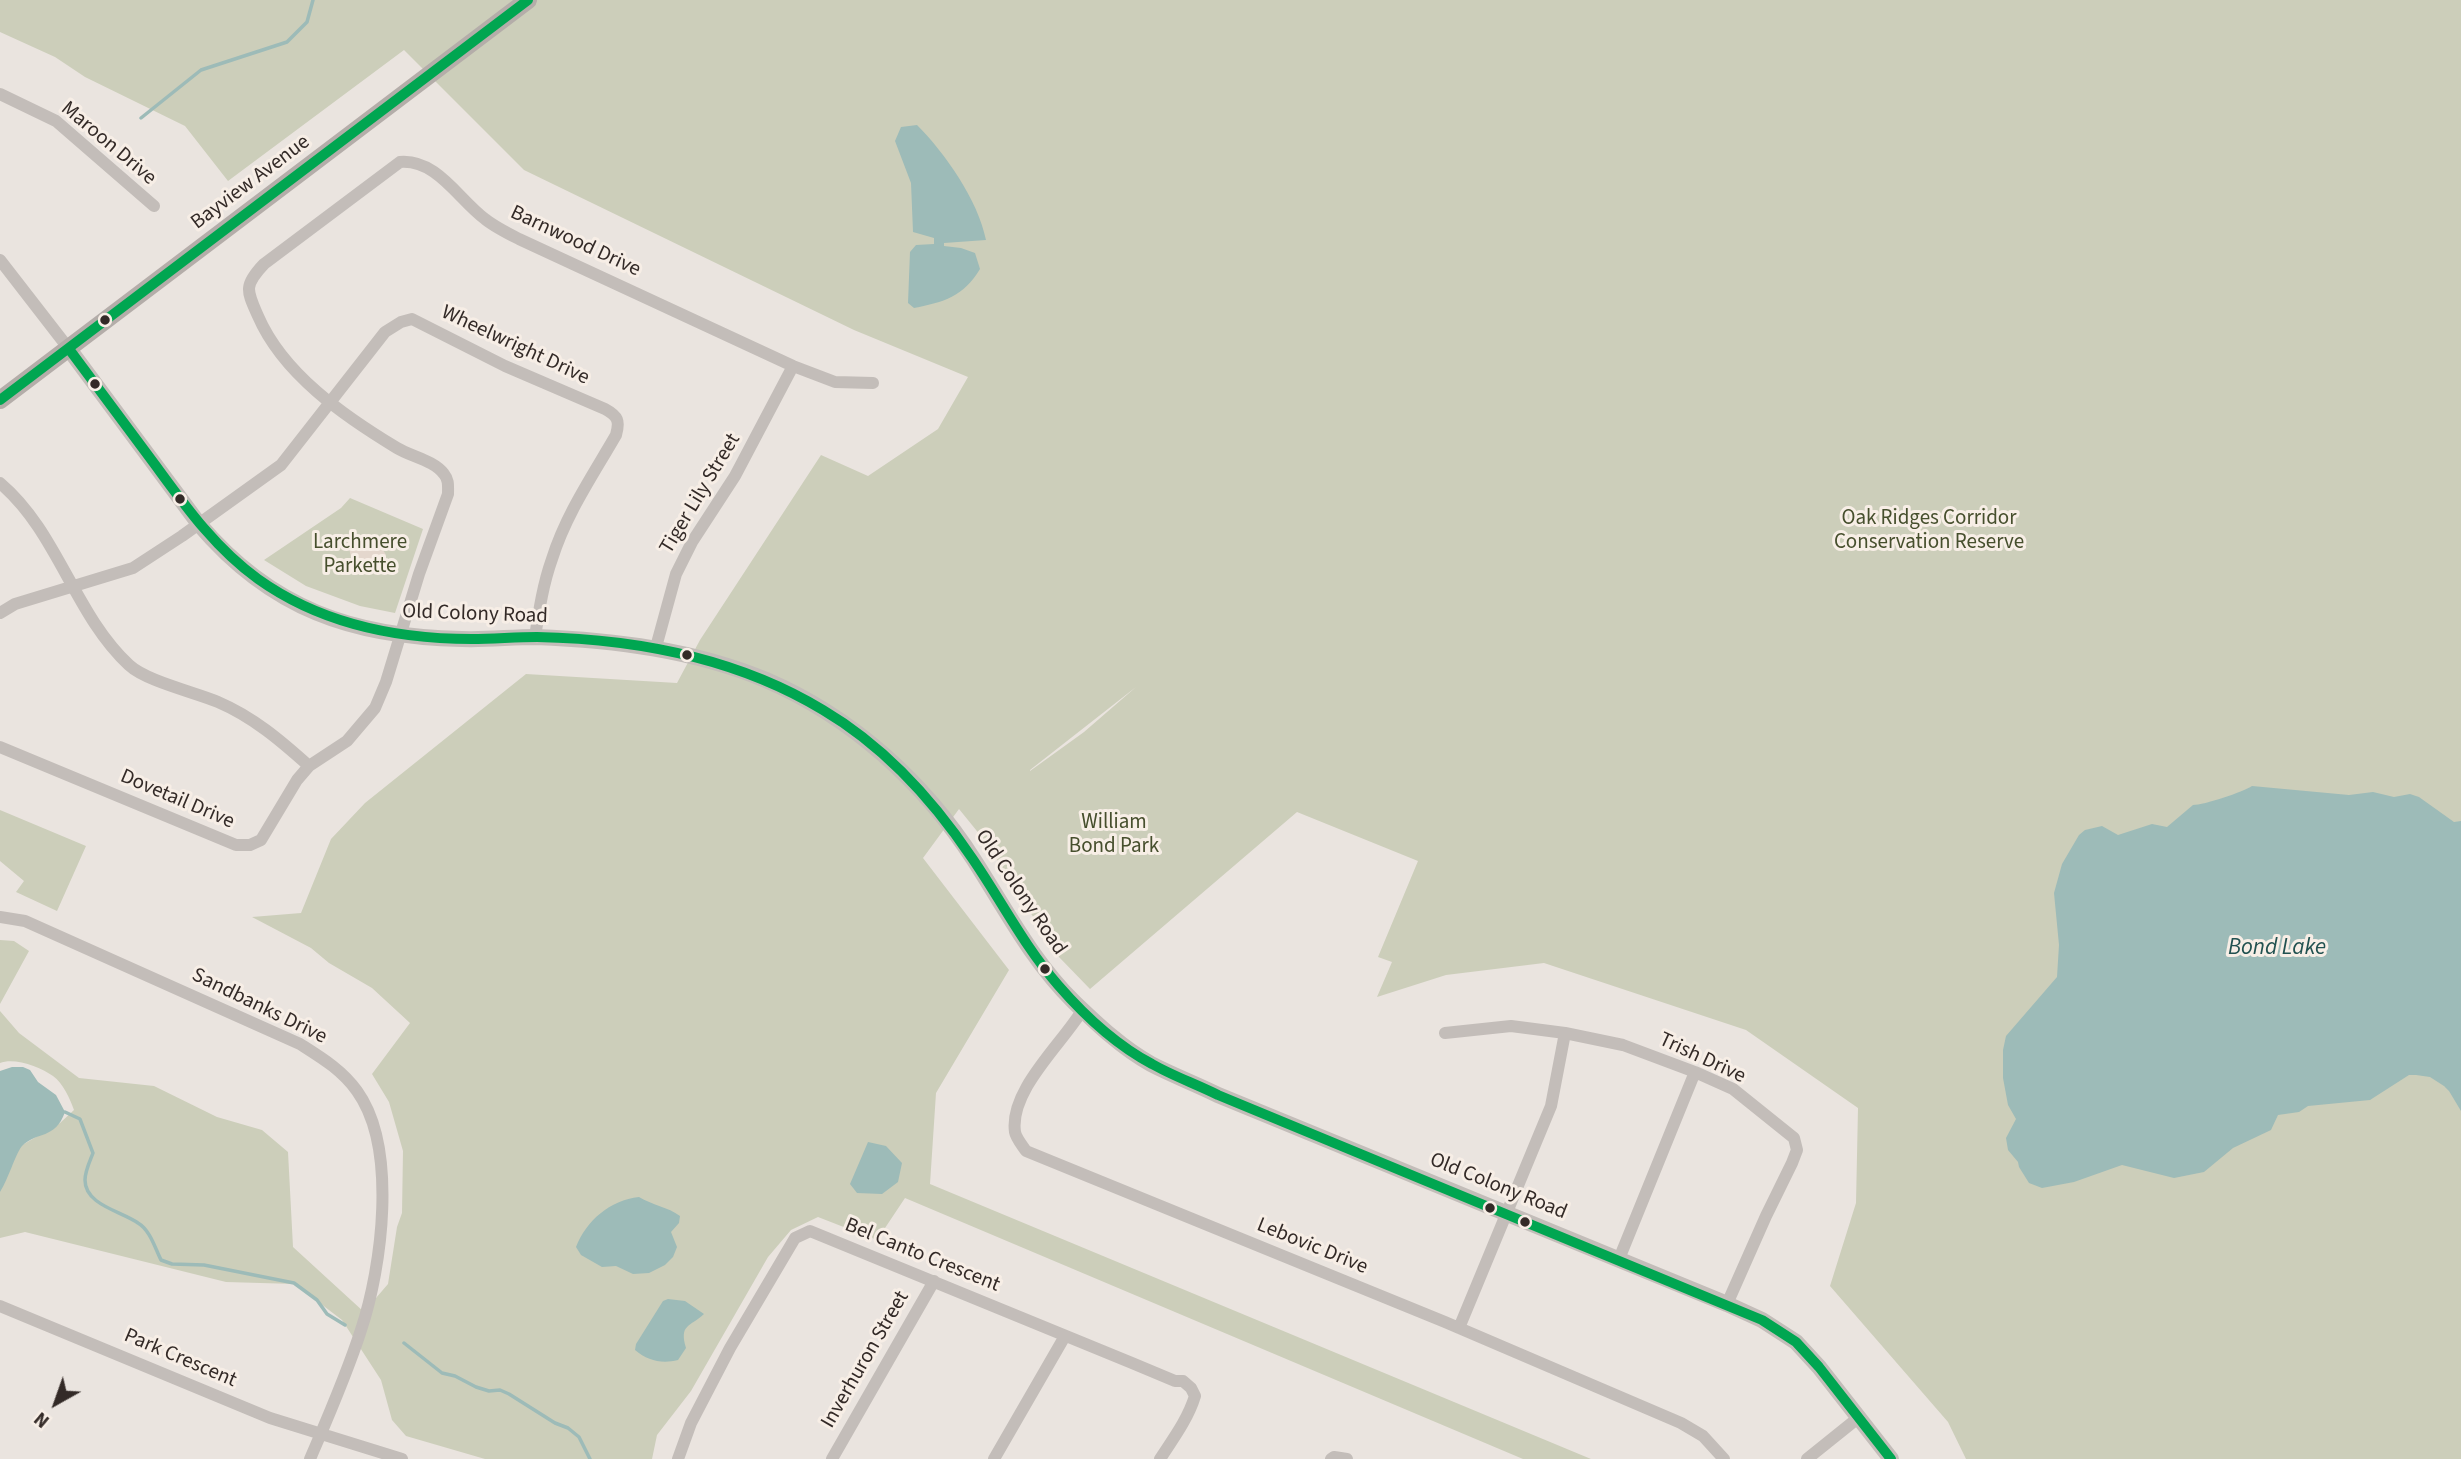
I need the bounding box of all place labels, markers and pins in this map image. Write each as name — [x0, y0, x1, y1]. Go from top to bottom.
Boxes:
unlabelled marker — [98, 313, 112, 327]
unlabelled marker — [88, 377, 102, 391]
unlabelled marker — [173, 492, 187, 506]
unlabelled marker — [680, 648, 694, 662]
unlabelled marker — [1038, 962, 1052, 976]
unlabelled marker — [1483, 1201, 1497, 1215]
unlabelled marker — [1518, 1215, 1532, 1229]

